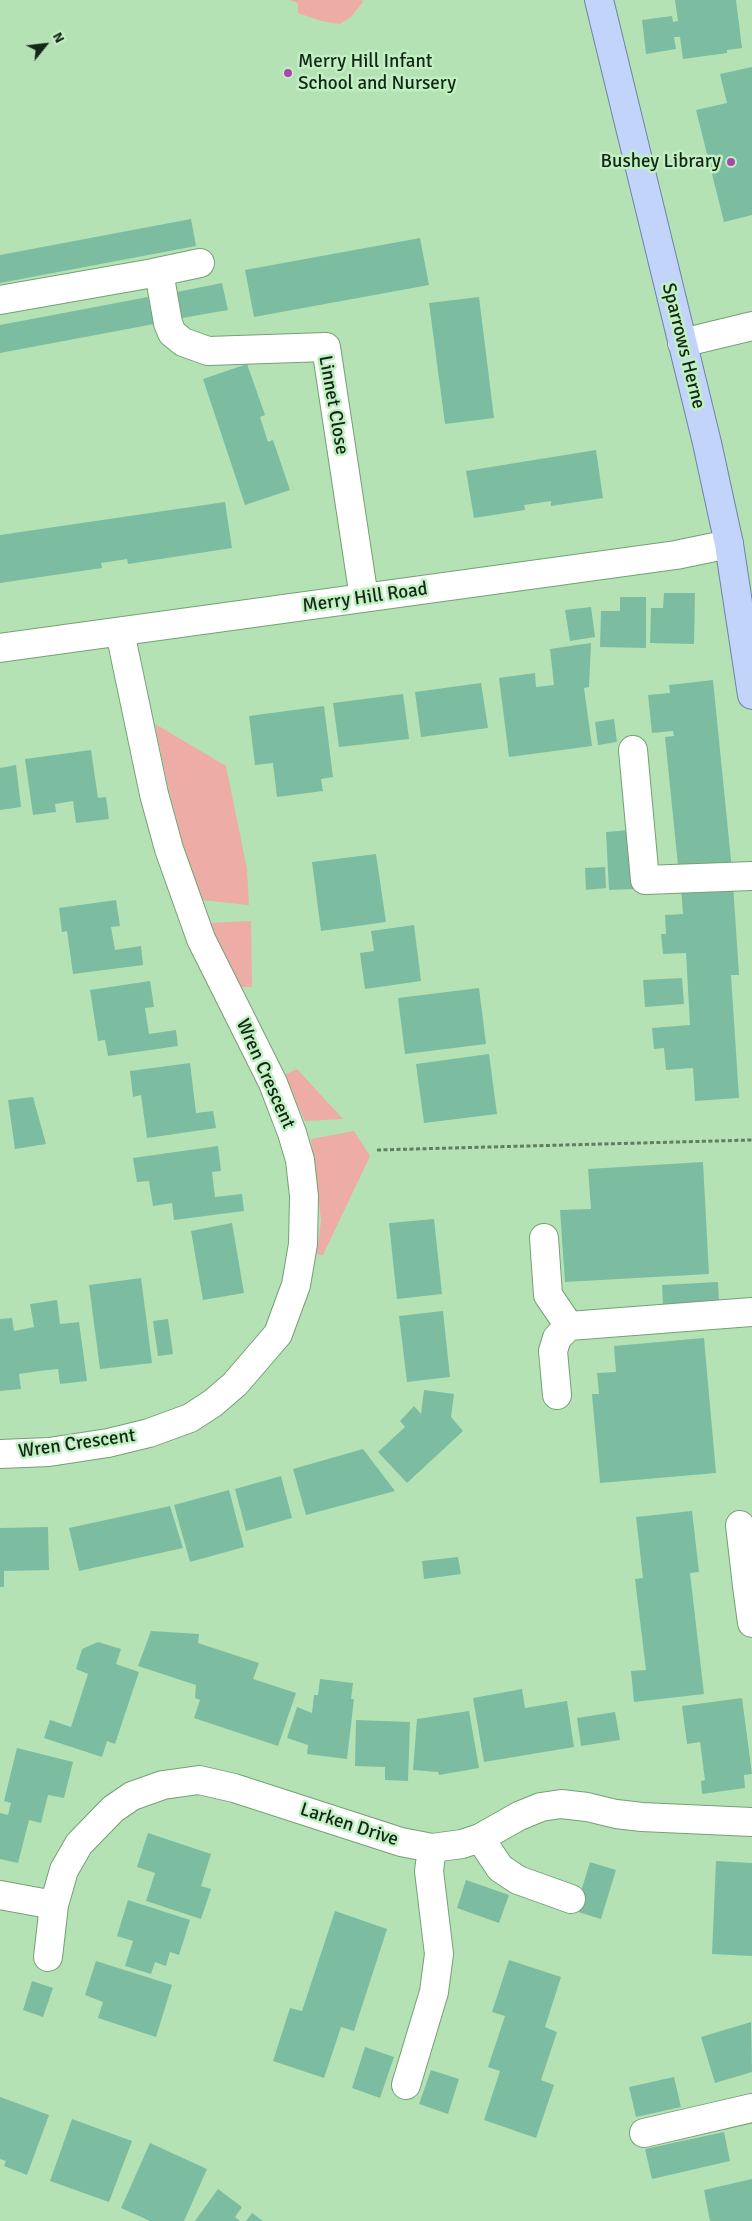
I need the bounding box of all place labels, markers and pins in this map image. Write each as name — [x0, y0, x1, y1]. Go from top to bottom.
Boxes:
place label: Merry Hill Infant School and Nursery — [298, 51, 456, 95]
marker: Merry Hill Infant School and Nursery — [282, 67, 294, 79]
place label: Bushey Library — [601, 151, 721, 173]
marker: Bushey Library — [725, 156, 737, 168]

